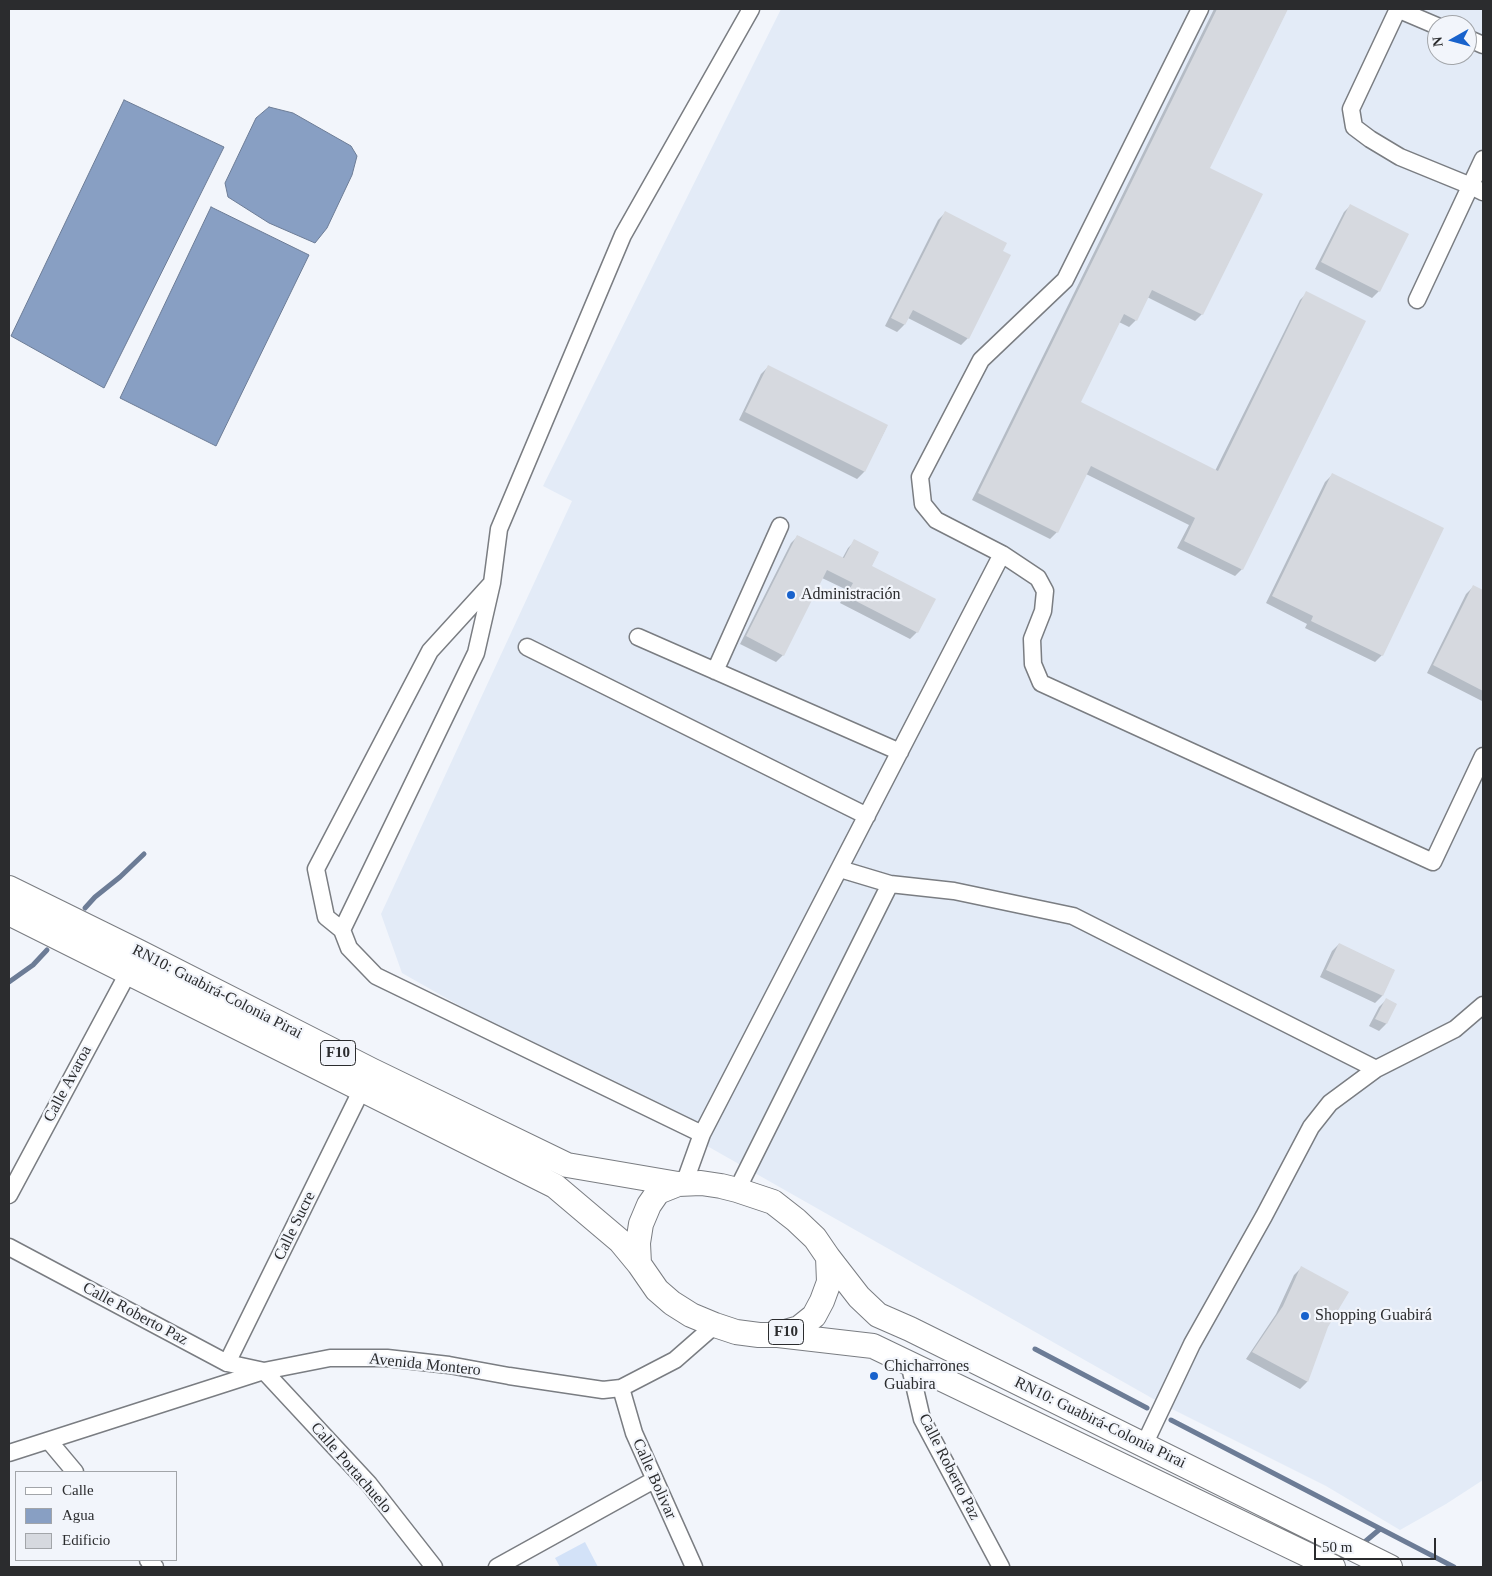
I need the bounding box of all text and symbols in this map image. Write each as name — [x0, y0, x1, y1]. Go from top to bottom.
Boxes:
north arrow — [1427, 15, 1477, 65]
text: N — [1430, 36, 1446, 48]
place label: Administración — [801, 585, 901, 605]
marker: Administración — [785, 589, 797, 601]
street label: RN10: Guabirá-Colonia Pirai — [129, 941, 305, 1043]
road number: F10 — [320, 1040, 356, 1066]
street label: Calle Avaroa — [40, 1043, 96, 1125]
street label: Calle Sucre — [270, 1188, 320, 1264]
street label: Calle Roberto Paz — [79, 1278, 191, 1350]
place label: Shopping Guabirá — [1315, 1306, 1432, 1326]
marker: Shopping Guabirá — [1299, 1310, 1311, 1322]
road number: F10 — [768, 1320, 804, 1344]
street label: Avenida Montero — [368, 1350, 482, 1380]
place label: Chicharrones Guabira — [884, 1357, 969, 1395]
marker: Chicharrones Guabira — [868, 1370, 880, 1382]
street label: RN10: Guabirá-Colonia Pirai — [1011, 1373, 1189, 1473]
street label: Calle Roberto Paz — [914, 1411, 984, 1523]
street label: Calle Portachuelo — [306, 1419, 396, 1517]
street label: Calle Bolivar — [628, 1436, 680, 1522]
legend — [15, 1471, 178, 1561]
text: Calle — [62, 1482, 94, 1498]
text: Agua — [62, 1507, 95, 1523]
scale bar — [1317, 1528, 1440, 1560]
text: Edificio — [62, 1532, 110, 1548]
text: 50 m — [1322, 1539, 1352, 1555]

